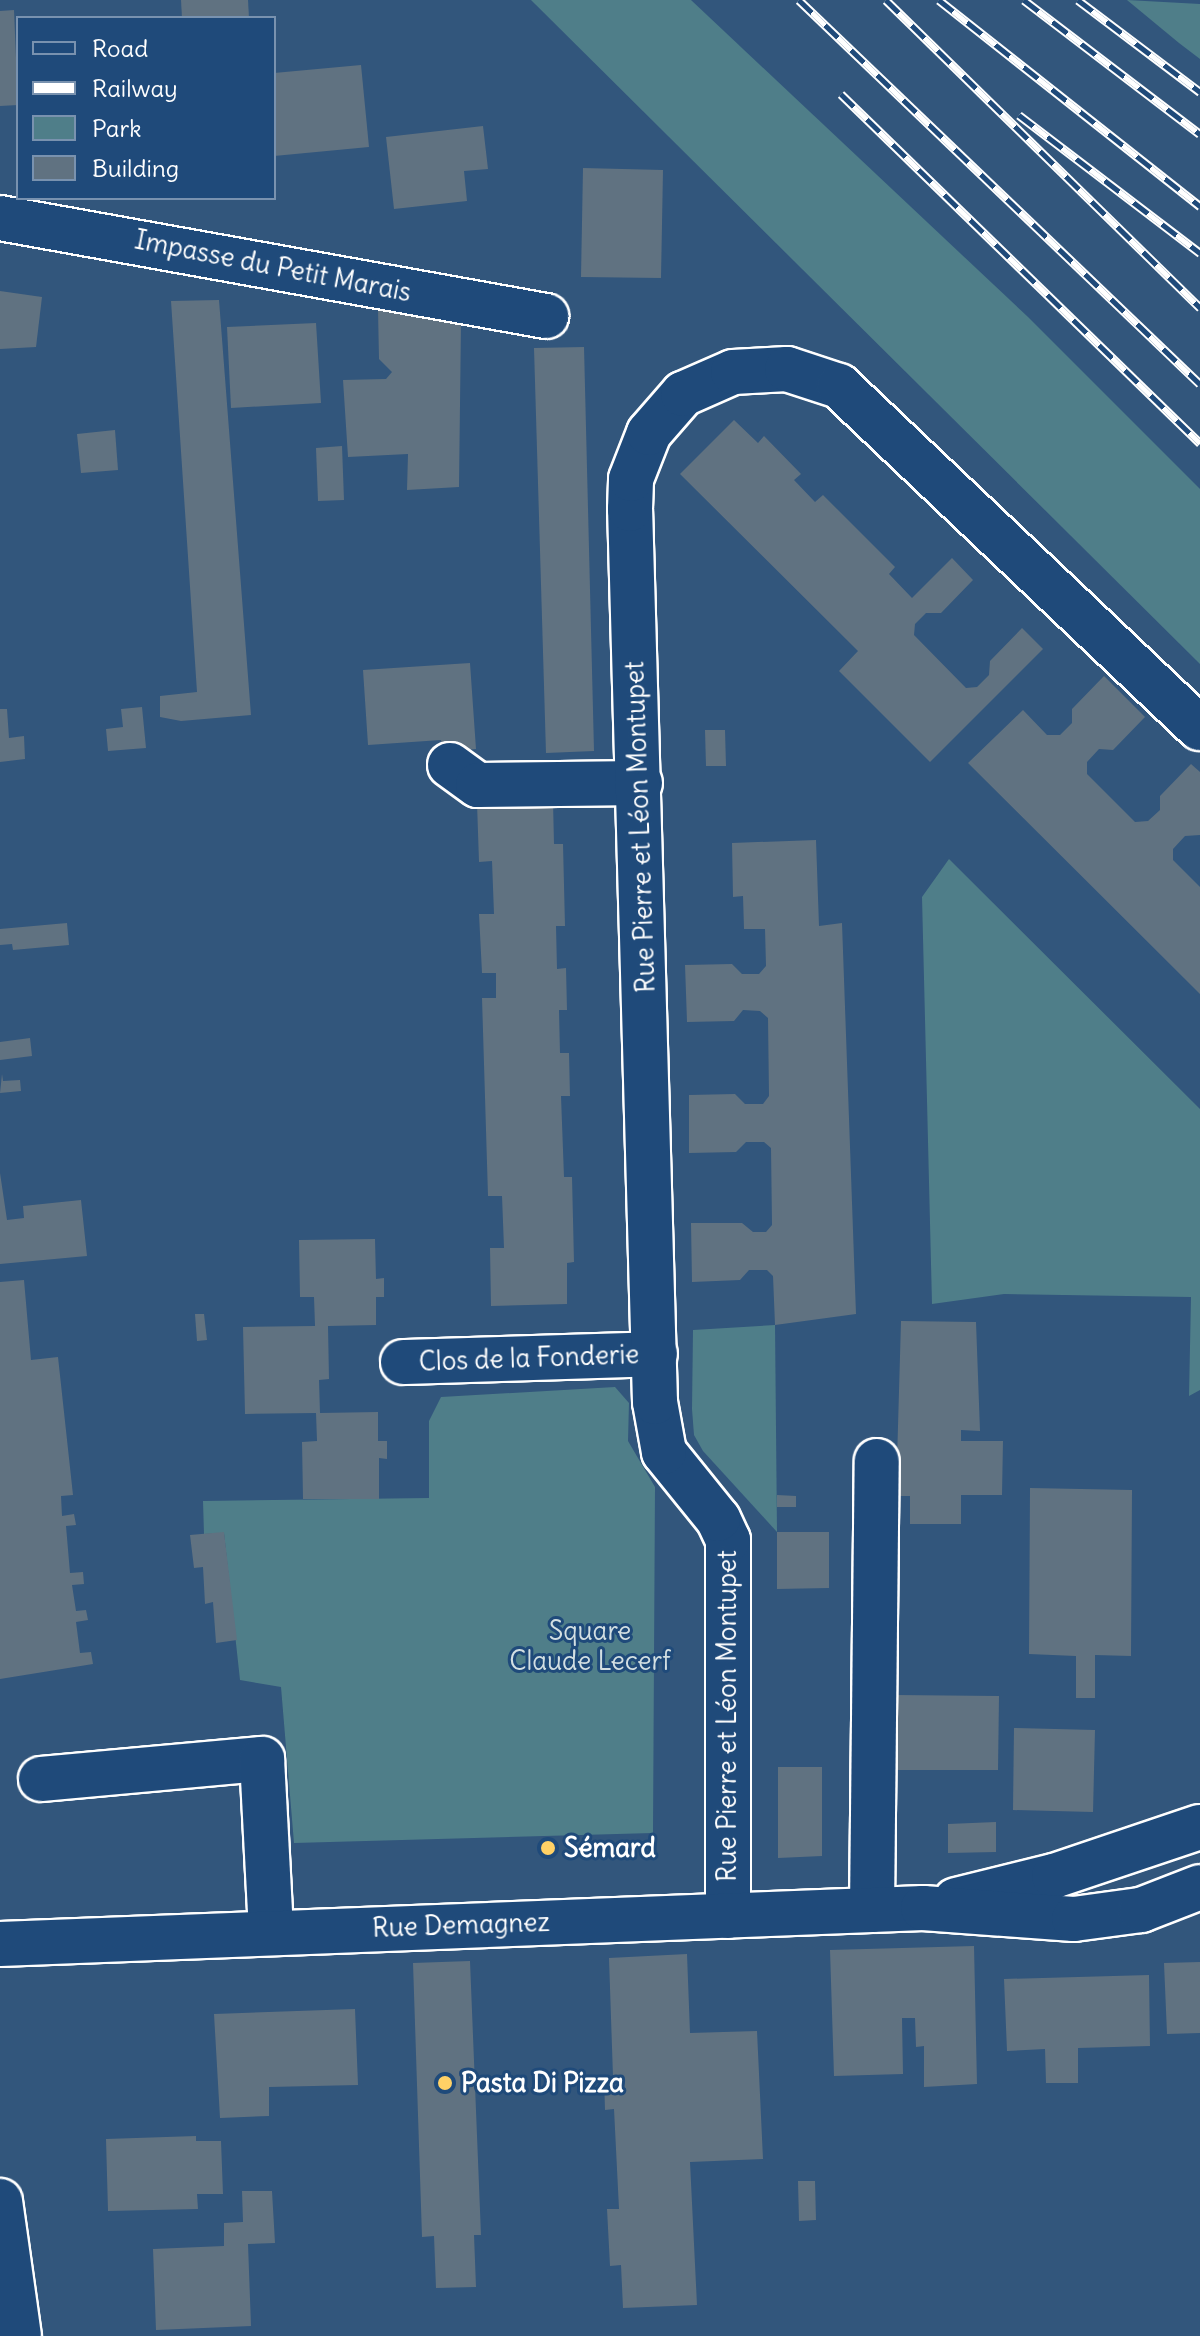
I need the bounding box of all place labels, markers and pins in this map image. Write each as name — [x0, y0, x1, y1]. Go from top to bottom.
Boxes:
place label: Sémard — [564, 1832, 656, 1864]
marker: Sémard — [539, 1839, 557, 1857]
place label: Pasta Di Pizza — [461, 2067, 624, 2099]
marker: Pasta Di Pizza — [436, 2074, 454, 2092]

